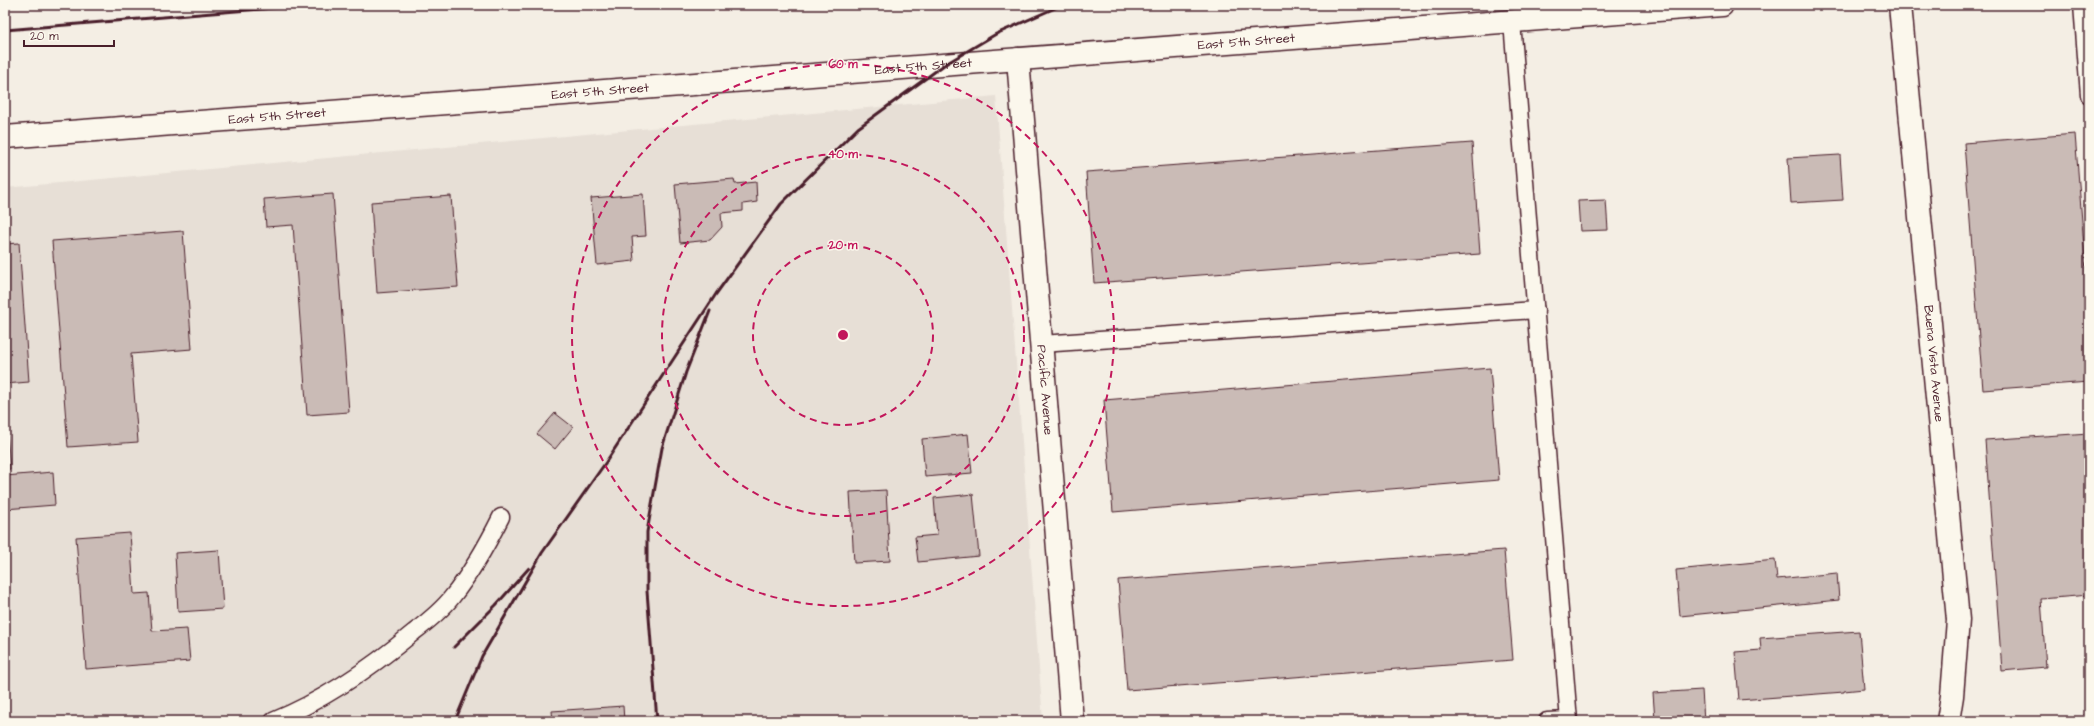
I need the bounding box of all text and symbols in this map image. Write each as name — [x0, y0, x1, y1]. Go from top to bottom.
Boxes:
scale bar — [24, 22, 114, 48]
text: 20 m — [30, 28, 59, 45]
street label: East 5th Street — [1197, 29, 1296, 54]
street label: East 5th Street — [874, 54, 973, 79]
text: 60 m — [828, 56, 858, 73]
street label: East 5th Street — [551, 78, 650, 104]
street label: East 5th Street — [228, 103, 327, 129]
text: 40 m — [828, 146, 859, 163]
text: 20 m — [828, 237, 858, 254]
street label: Buena Vista Avenue — [1919, 304, 1948, 423]
centre of rings — [836, 328, 850, 342]
street label: Pacific Avenue — [1032, 344, 1058, 436]

